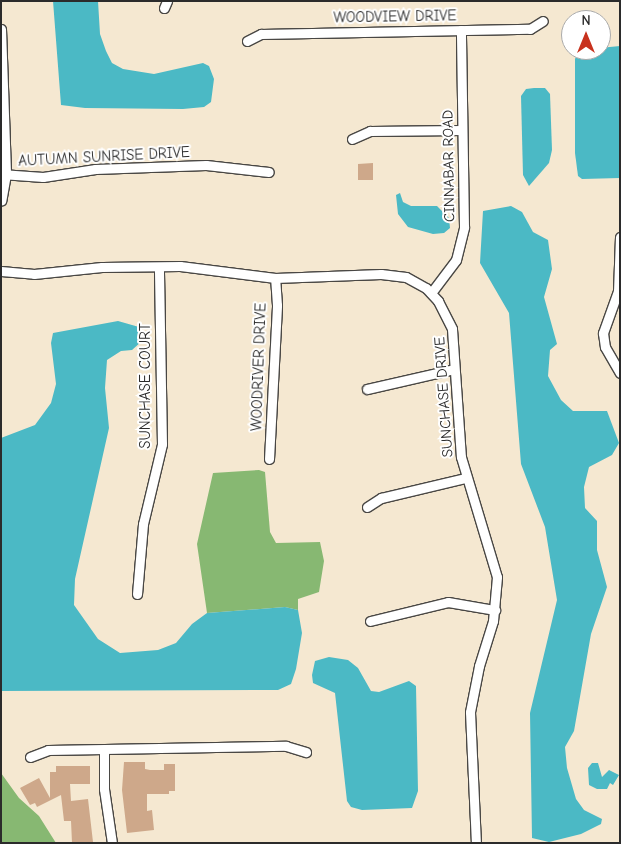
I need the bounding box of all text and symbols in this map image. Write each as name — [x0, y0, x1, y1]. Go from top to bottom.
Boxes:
street label: WOODVIEW DRIVE — [333, 7, 457, 27]
north arrow — [561, 10, 611, 60]
text: N — [581, 12, 591, 29]
street label: CINNABAR ROAD — [439, 110, 459, 222]
street label: AUTUMN SUNRISE DRIVE — [18, 144, 190, 170]
street label: WOODRIVER DRIVE — [248, 303, 270, 431]
street label: SUNCHASE COURT — [137, 323, 155, 449]
street label: SUNCHASE DRIVE — [431, 336, 457, 458]

